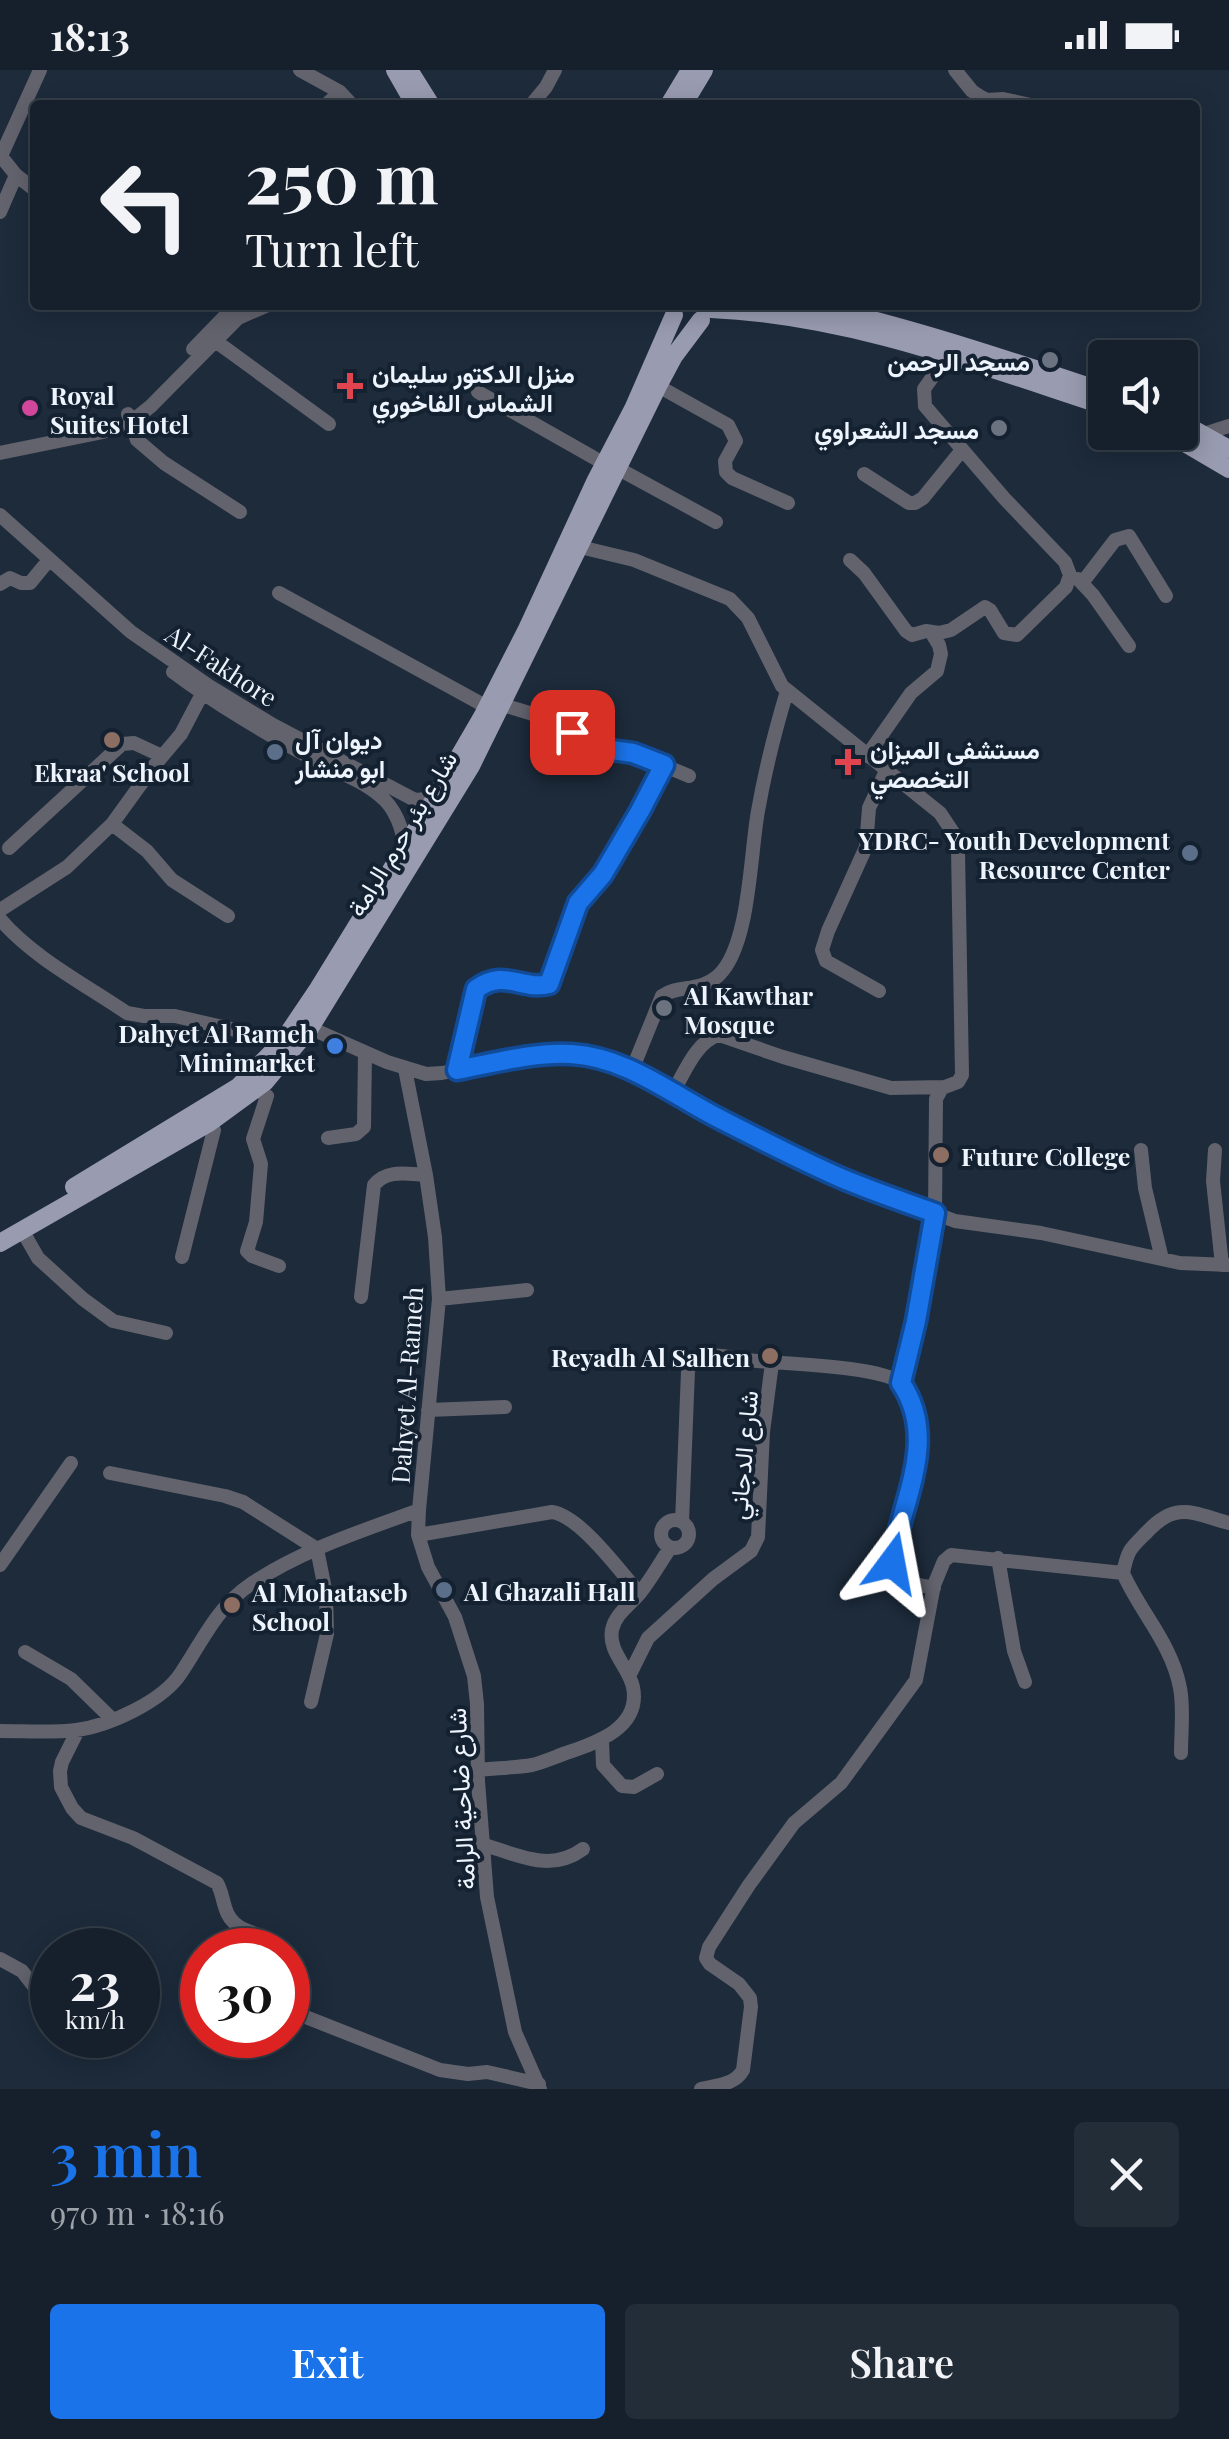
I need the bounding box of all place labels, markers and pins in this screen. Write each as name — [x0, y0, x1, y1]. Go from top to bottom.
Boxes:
place label: مسجد الرحمن — [887, 344, 1030, 378]
marker: مسجد الرحمن — [1039, 349, 1061, 371]
place label: منزل الدكتور سليمان الشماس الفاخوري — [372, 356, 575, 424]
marker: منزل الدكتور سليمان الشماس الفاخوري — [337, 373, 363, 399]
place label: Royal Suites Hotel — [50, 378, 189, 440]
marker: Royal Suites Hotel — [19, 397, 41, 419]
place label: مسجد الشعراوي — [814, 412, 979, 451]
marker: مسجد الشعراوي — [988, 417, 1010, 439]
pin — [530, 690, 615, 775]
place label: ديوان آل ابو منشار — [294, 722, 385, 785]
marker: Ekraa' School — [101, 729, 123, 751]
place label: مستشفى الميزان التخصصي — [870, 732, 1040, 800]
marker: ديوان آل ابو منشار — [264, 741, 286, 763]
marker: مستشفى الميزان التخصصي — [835, 749, 861, 775]
place label: Ekraa' School — [34, 755, 190, 788]
place label: YDRC- Youth Development Resource Center — [857, 823, 1170, 885]
marker: YDRC- Youth Development Resource Center — [1179, 842, 1201, 864]
place label: Al Kawthar Mosque — [683, 978, 813, 1040]
marker: Al Kawthar Mosque — [653, 997, 675, 1019]
place label: Dahyet Al Rameh Minimarket — [118, 1016, 315, 1078]
marker: Dahyet Al Rameh Minimarket — [324, 1035, 346, 1057]
place label: Future College — [961, 1139, 1130, 1172]
marker: Future College — [930, 1144, 952, 1166]
place label: Reyadh Al Salhen — [551, 1340, 751, 1373]
marker: Reyadh Al Salhen — [759, 1345, 781, 1367]
place label: Al Ghazali Hall — [463, 1574, 636, 1607]
place label: Al Mohataseb School — [251, 1575, 408, 1637]
marker: Al Ghazali Hall — [433, 1579, 455, 1601]
marker: Al Mohataseb School — [221, 1594, 243, 1616]

